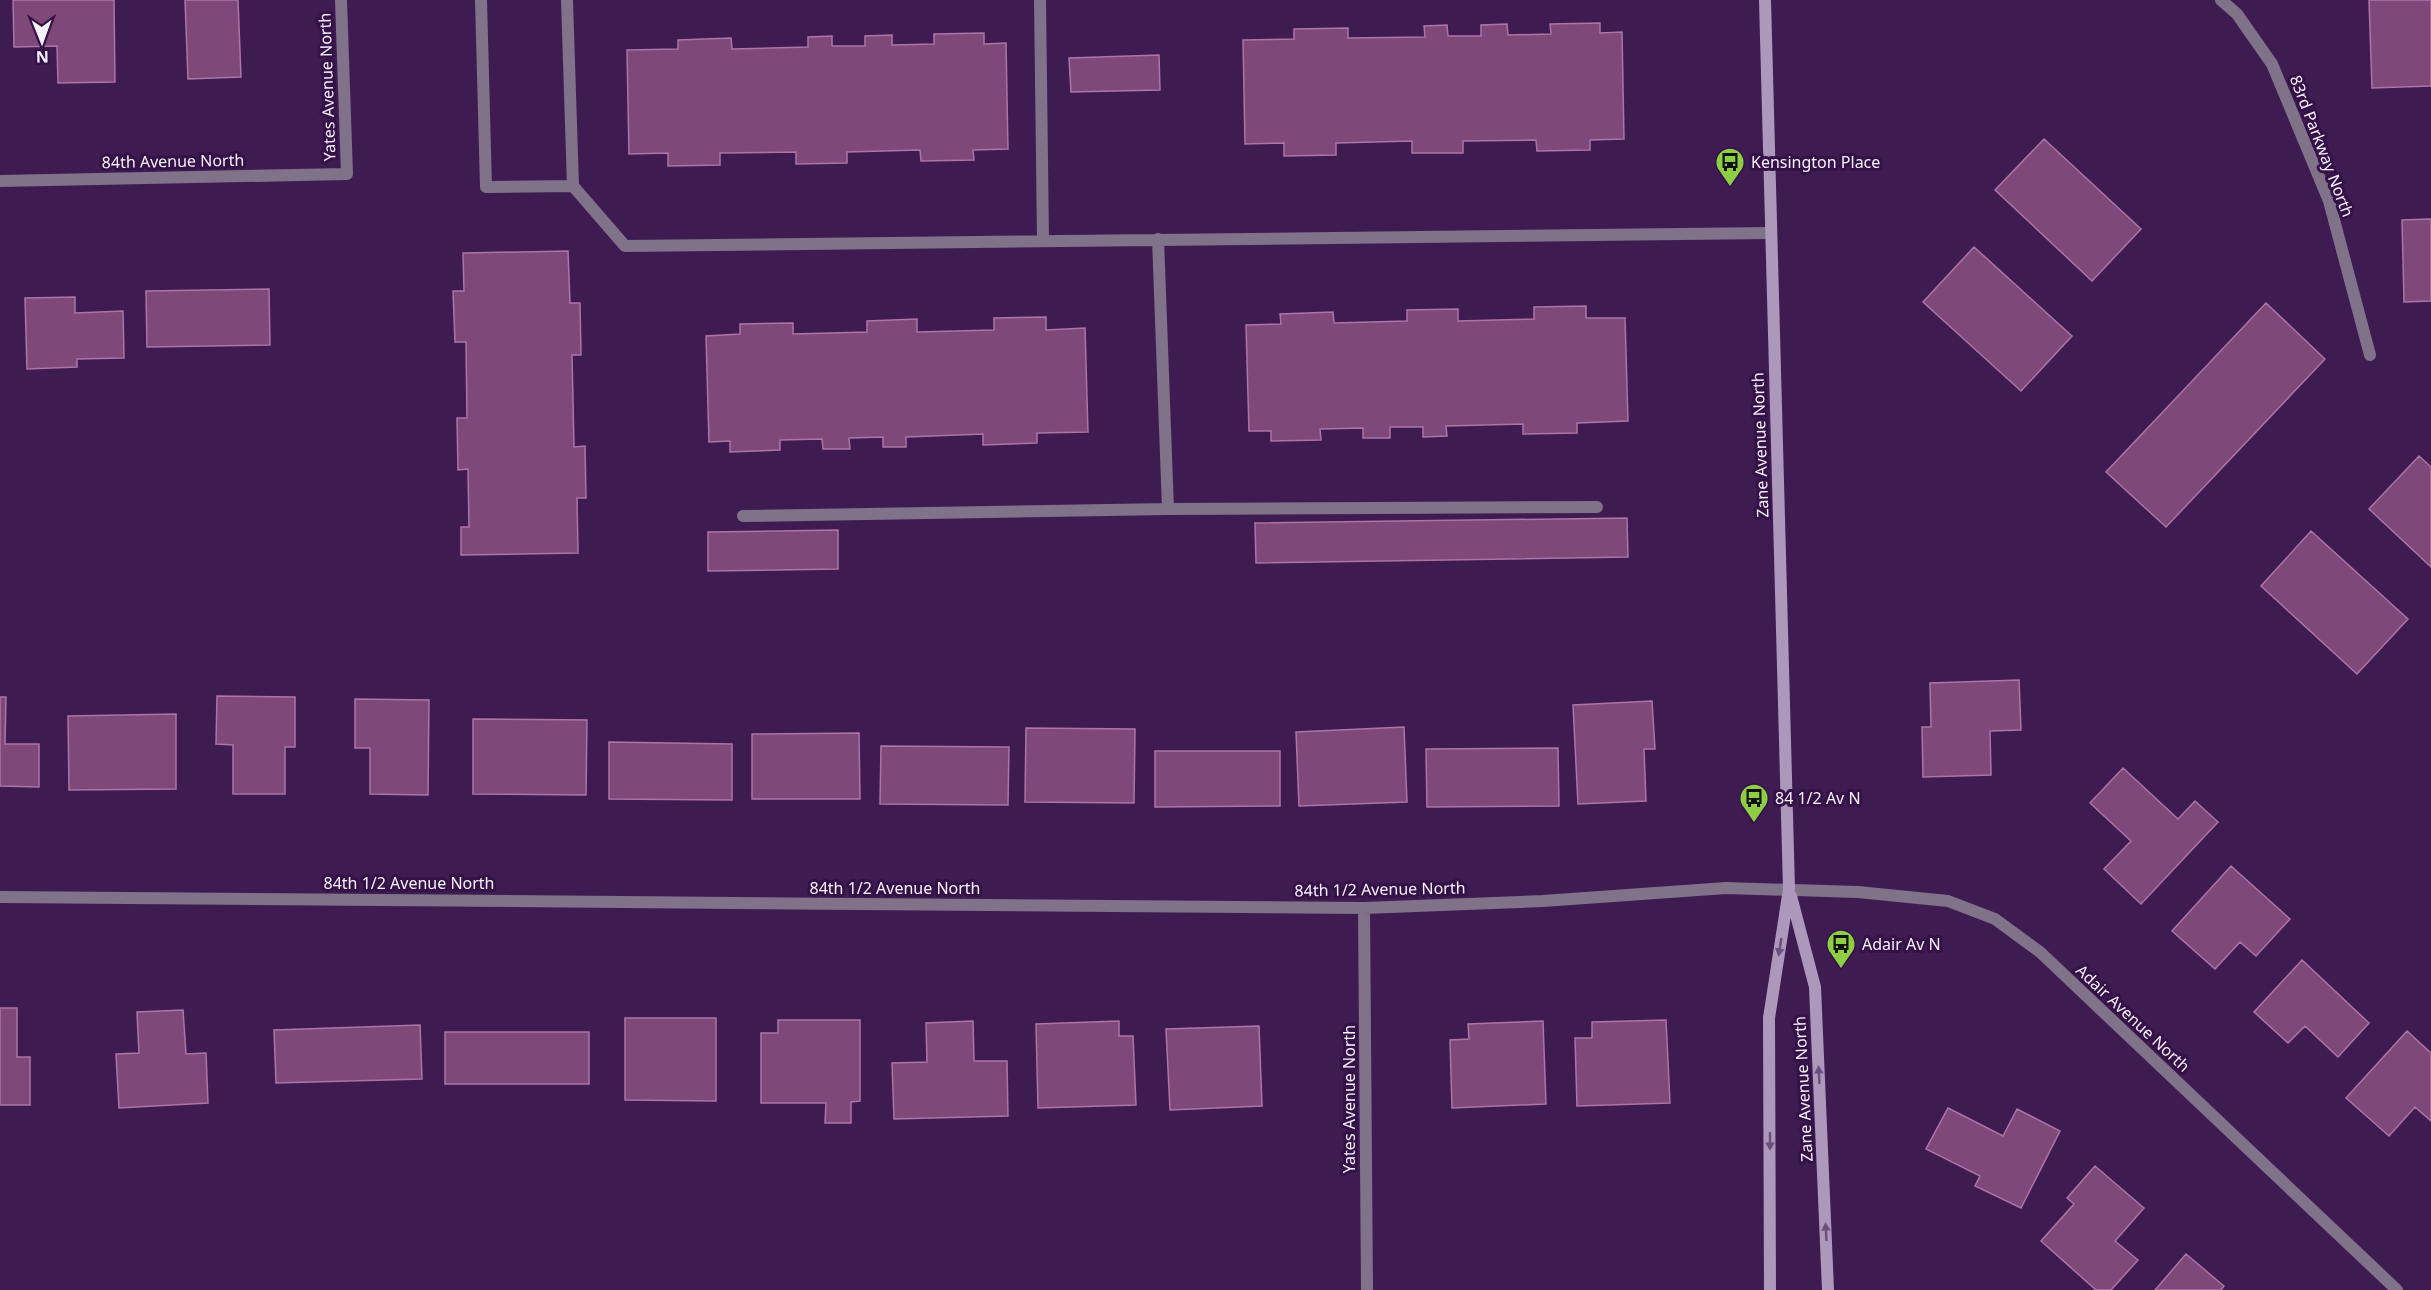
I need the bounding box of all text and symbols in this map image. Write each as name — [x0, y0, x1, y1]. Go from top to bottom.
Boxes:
north arrow — [12, 12, 72, 72]
street label: Yates Avenue North — [313, 13, 341, 161]
text: N — [36, 46, 49, 68]
street label: 83rd Parkway North — [2285, 72, 2359, 220]
bus stop icon: Kensington Place — [1714, 146, 1746, 188]
street label: 84th Avenue North — [102, 149, 244, 173]
place label: Kensington Place — [1751, 151, 1880, 173]
street label: Zane Avenue North — [1746, 372, 1774, 518]
bus stop icon: 84 1/2 Av N — [1738, 782, 1770, 824]
place label: 84 1/2 Av N — [1775, 787, 1861, 809]
street label: 84th 1/2 Avenue North — [324, 872, 495, 894]
street label: 84th 1/2 Avenue North — [810, 877, 981, 899]
street label: 84th 1/2 Avenue North — [1294, 877, 1466, 901]
bus stop icon: Adair Av N — [1825, 928, 1857, 970]
place label: Adair Av N — [1862, 933, 1941, 955]
one-way arrow — [1775, 938, 1784, 957]
street label: Adair Avenue North — [2071, 959, 2195, 1077]
street label: Zane Avenue North — [1788, 1016, 1818, 1162]
street label: Yates Avenue North — [1338, 1025, 1360, 1173]
one-way arrow — [1814, 1066, 1823, 1085]
one-way arrow — [1765, 1132, 1775, 1151]
one-way arrow — [1821, 1222, 1830, 1241]

